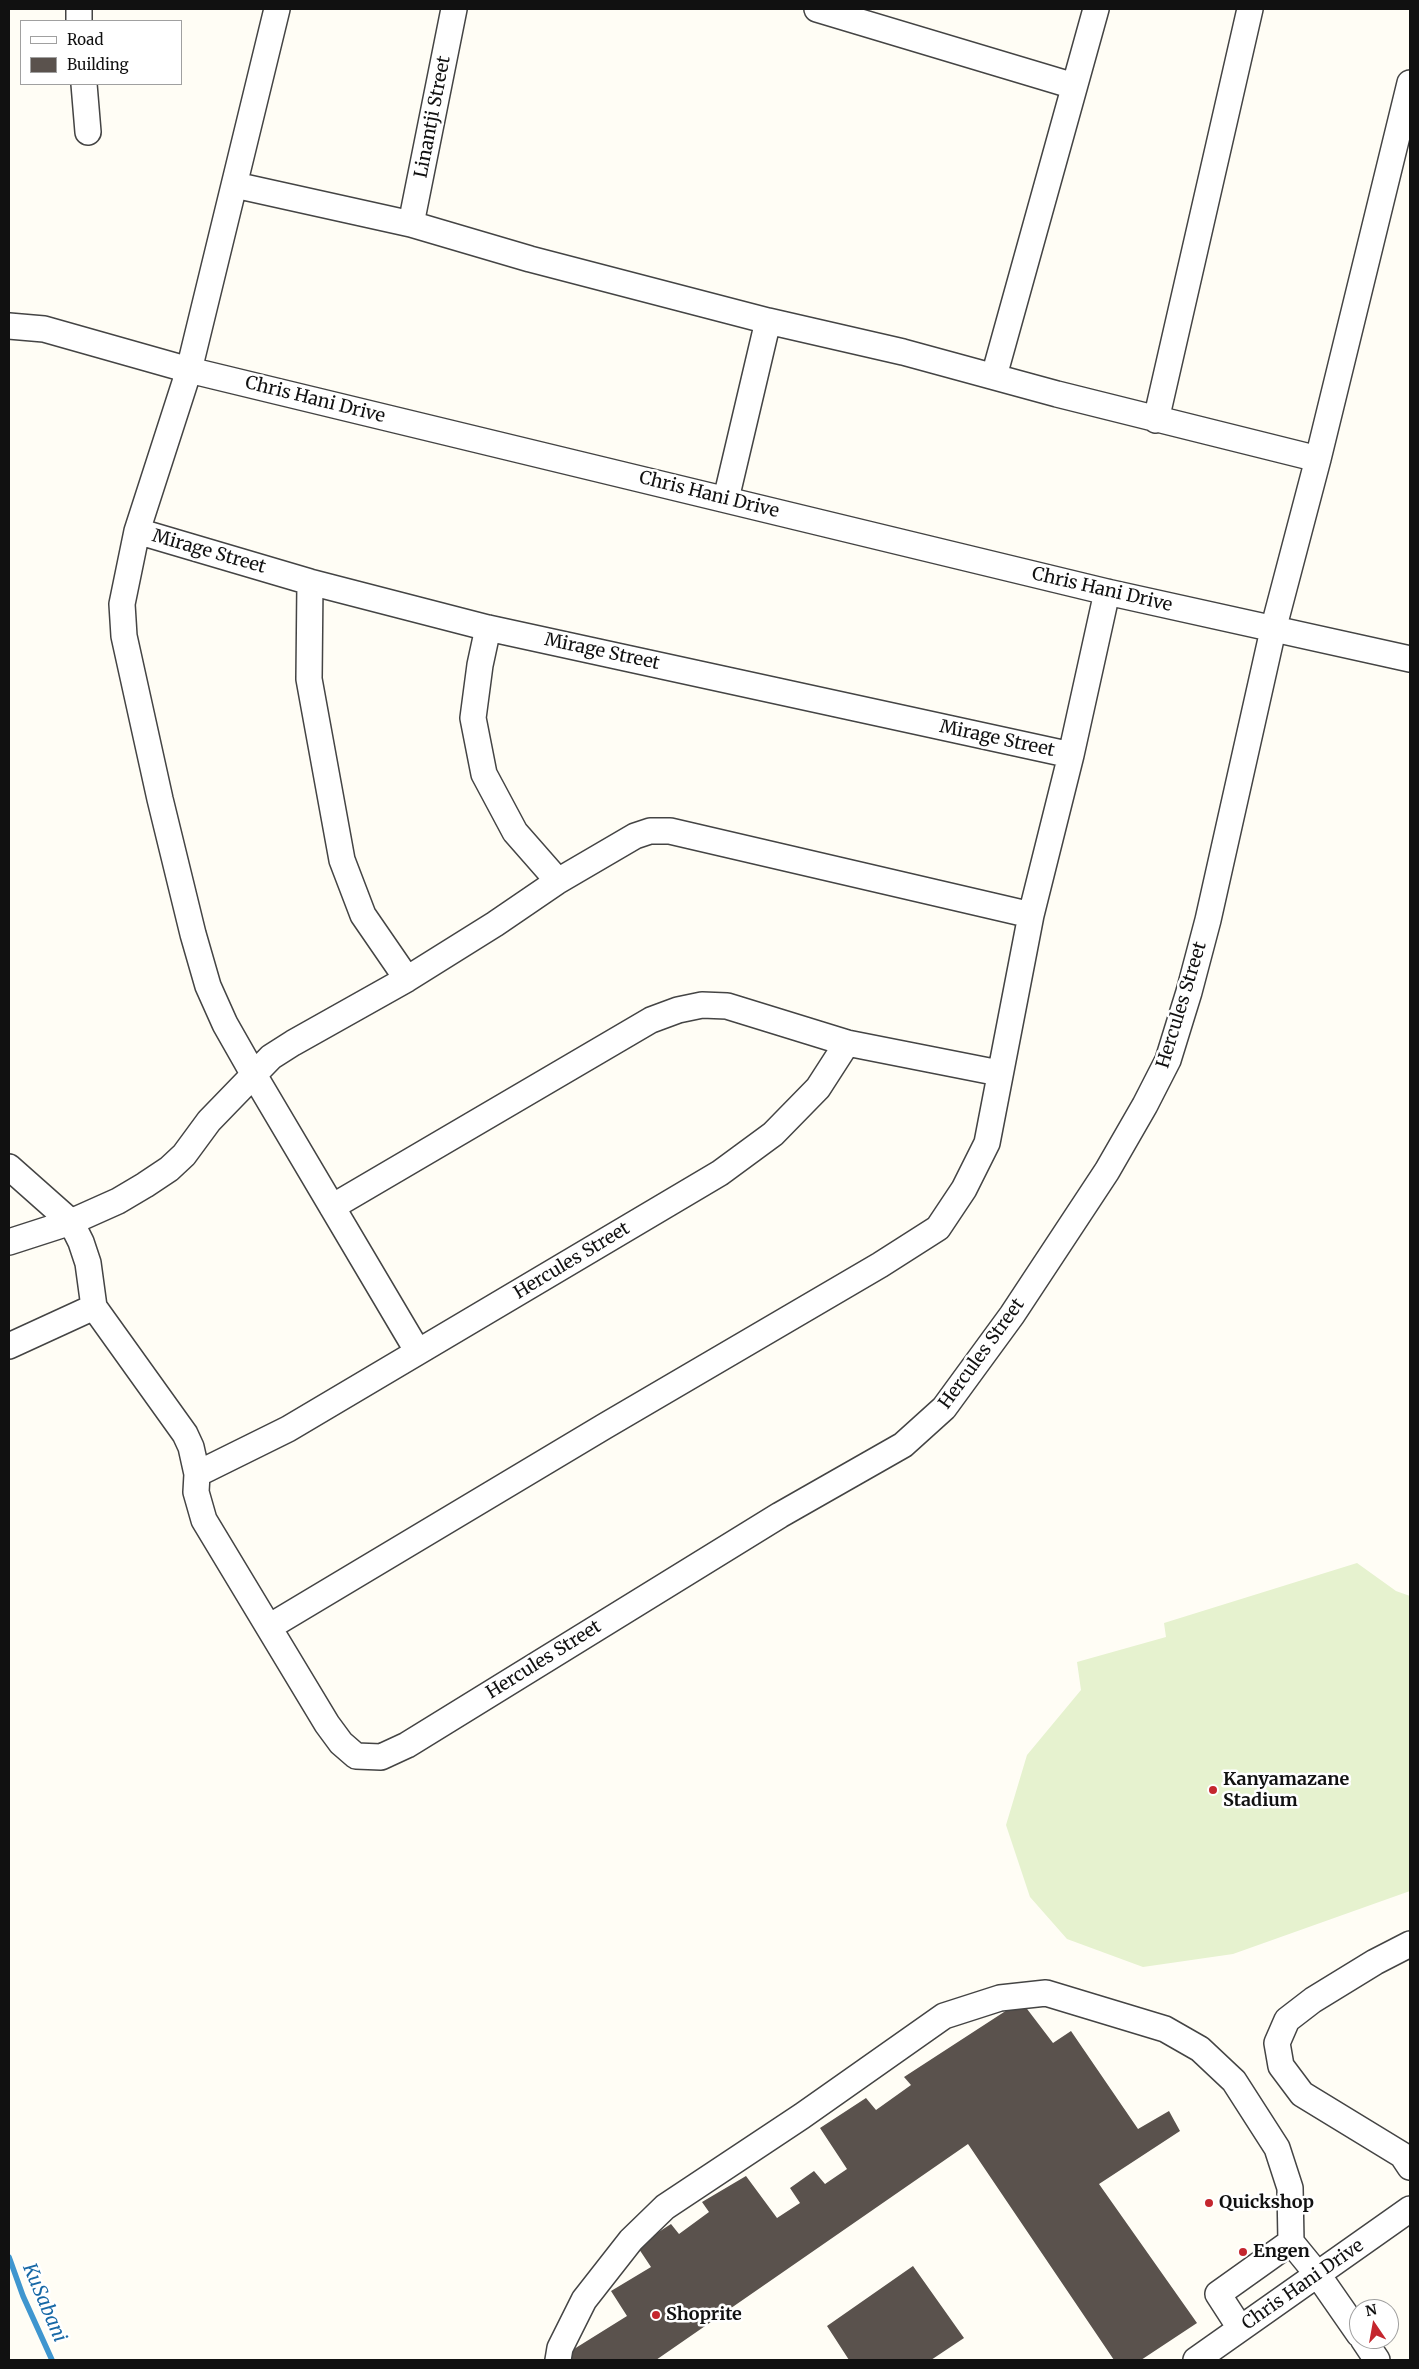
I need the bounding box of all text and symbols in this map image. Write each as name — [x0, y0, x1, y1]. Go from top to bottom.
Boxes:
legend — [20, 20, 182, 85]
text: Road — [67, 30, 103, 49]
street label: Linantji Street — [411, 54, 455, 180]
text: Building — [67, 55, 129, 74]
street label: Chris Hani Drive — [243, 372, 387, 428]
street label: Chris Hani Drive — [637, 467, 781, 523]
street label: Mirage Street — [150, 525, 268, 579]
street label: Chris Hani Drive — [1030, 563, 1174, 617]
street label: Mirage Street — [543, 629, 661, 675]
street label: Mirage Street — [938, 716, 1056, 762]
street label: Hercules Street — [1152, 939, 1212, 1071]
street label: Hercules Street — [510, 1218, 634, 1304]
street label: Hercules Street — [935, 1295, 1029, 1413]
street label: Hercules Street — [483, 1616, 605, 1704]
place label: Kanyamazane Stadium — [1223, 1769, 1349, 1812]
marker: Kanyamazane Stadium — [1207, 1784, 1219, 1796]
place label: Quickshop — [1219, 2192, 1314, 2214]
marker: Quickshop — [1203, 2197, 1215, 2209]
street label: Chris Hani Drive — [1238, 2235, 1368, 2335]
place label: Engen — [1253, 2241, 1310, 2263]
marker: Engen — [1237, 2246, 1249, 2258]
water label: KuSabani — [17, 2260, 71, 2346]
north arrow — [1349, 2299, 1399, 2349]
text: N — [1364, 2300, 1378, 2320]
place label: Shoprite — [666, 2304, 742, 2326]
marker: Shoprite — [650, 2309, 662, 2321]

